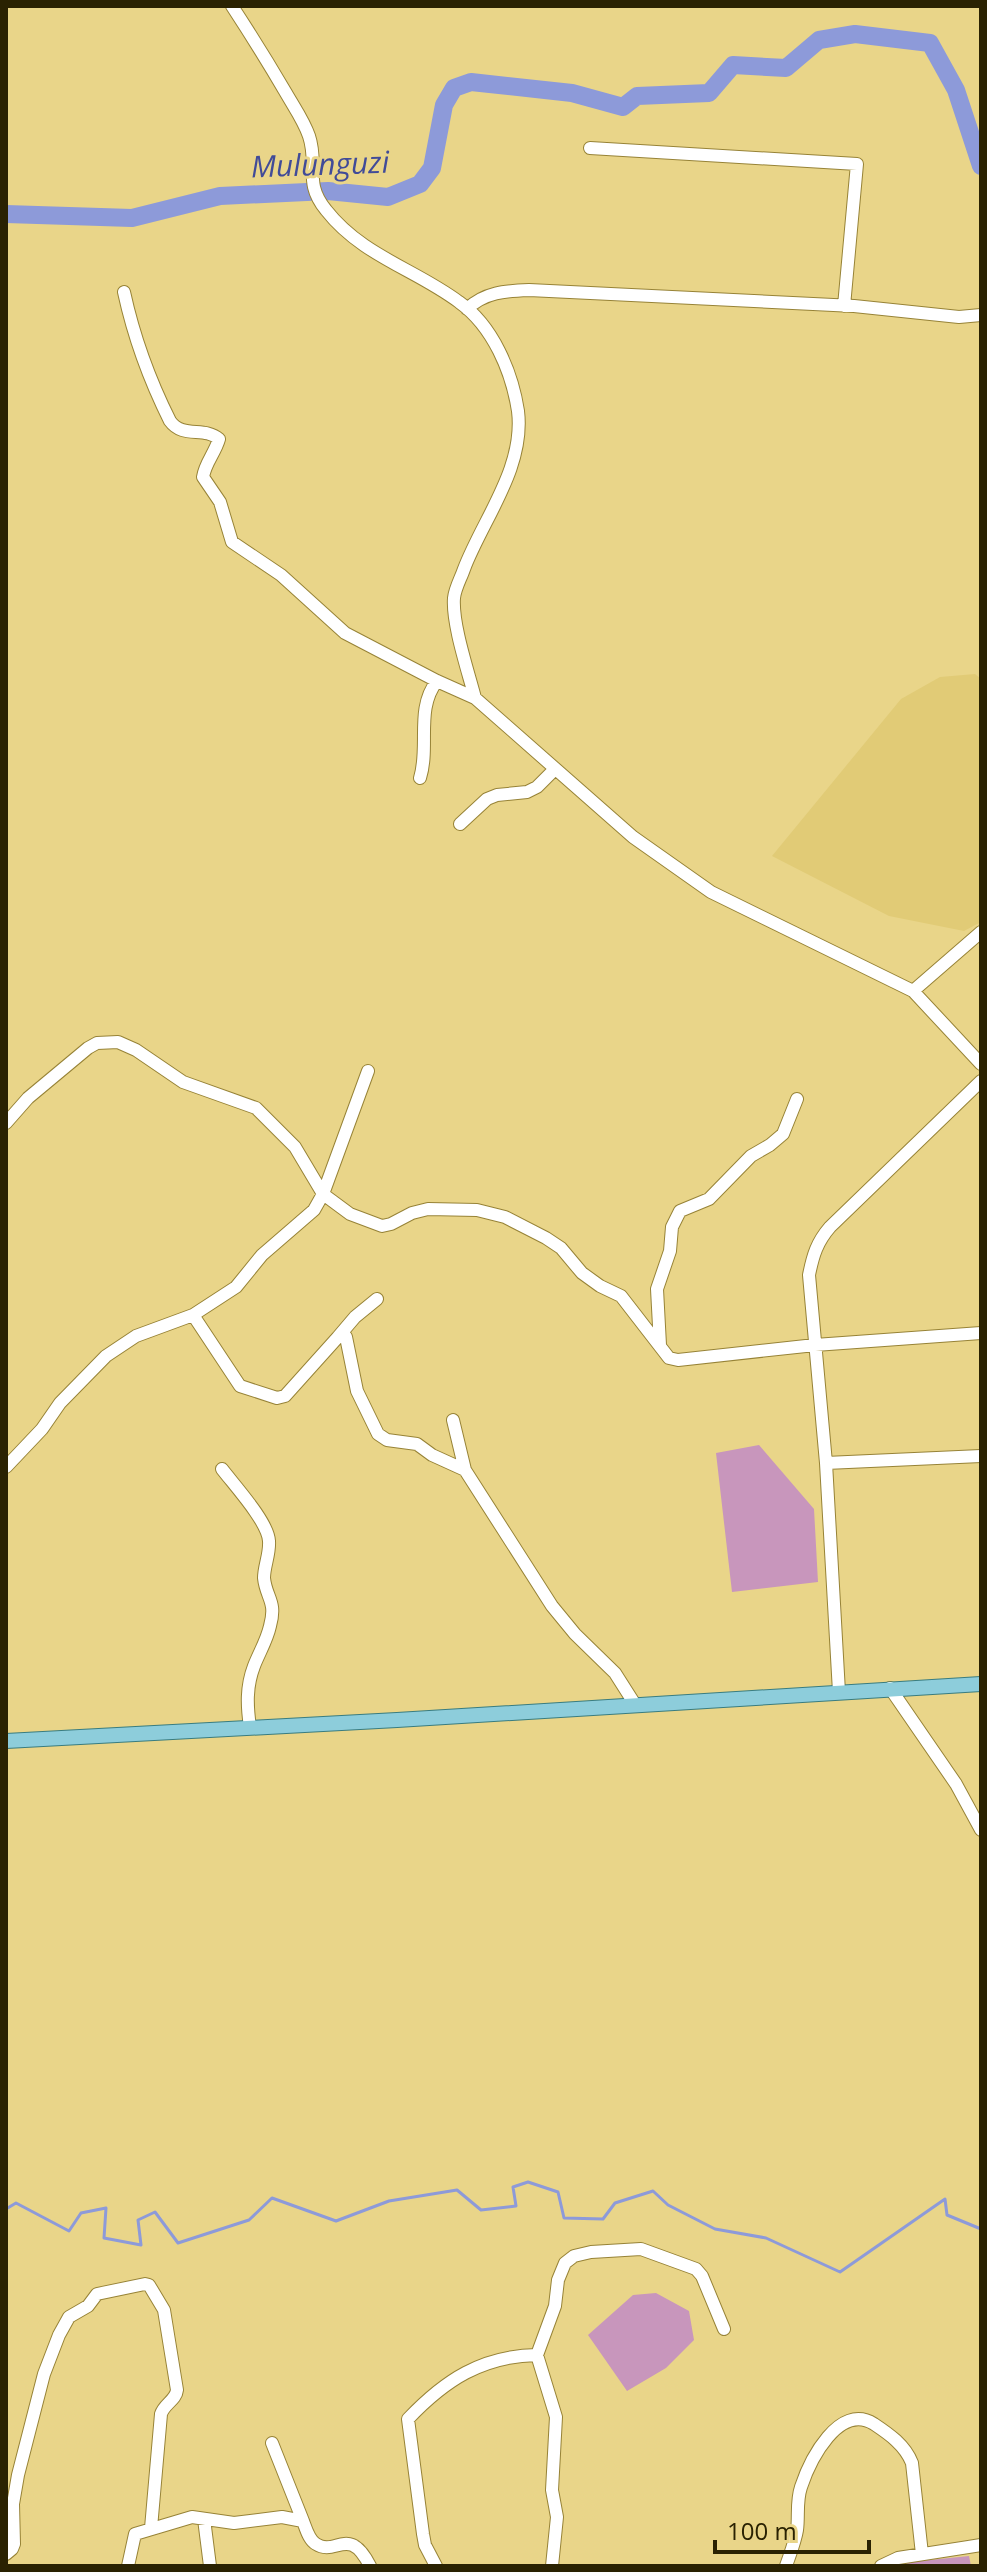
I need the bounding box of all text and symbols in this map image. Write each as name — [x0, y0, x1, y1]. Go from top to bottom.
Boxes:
water label: Mulunguzi — [250, 141, 390, 186]
scale bar — [715, 2504, 869, 2554]
text: 100 m — [727, 2514, 797, 2547]

